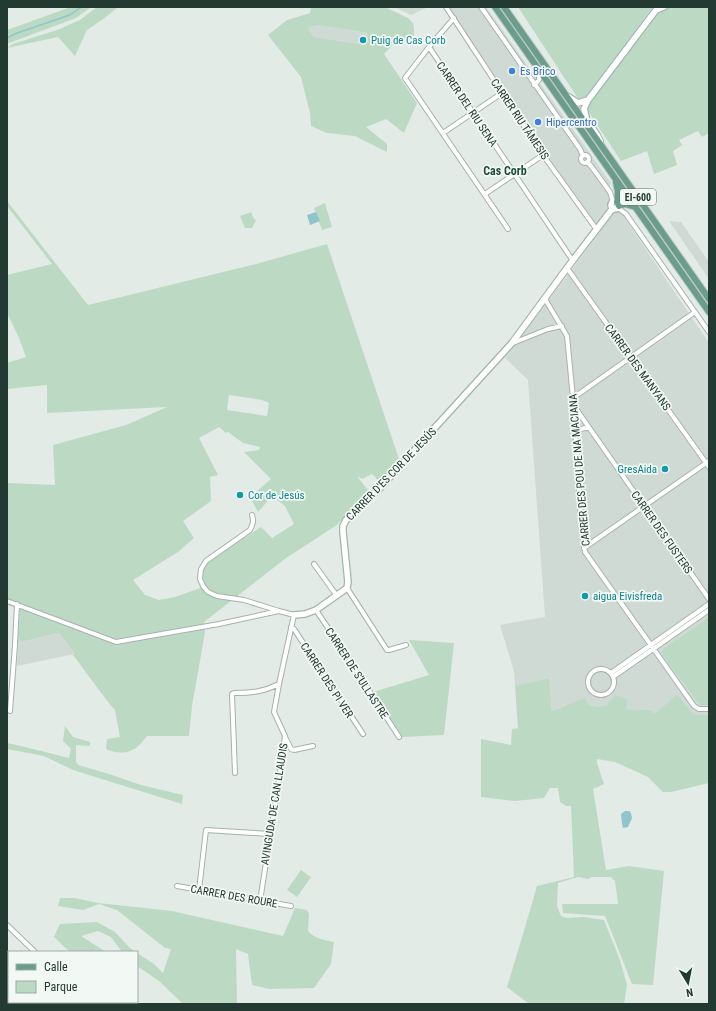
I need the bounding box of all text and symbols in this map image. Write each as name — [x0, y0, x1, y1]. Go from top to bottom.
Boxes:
place label: Puig de Cas Corb — [371, 34, 446, 47]
marker: Puig de Cas Corb — [358, 35, 368, 45]
street label: CARRER DEL RIU SENA — [433, 59, 500, 150]
place label: Es Brico — [520, 65, 556, 78]
marker: Es Brico — [507, 66, 517, 76]
street label: CARRER RIU TÁMESIS — [488, 76, 552, 162]
place label: Hipercentro — [546, 116, 597, 129]
marker: Hipercentro — [533, 117, 543, 127]
district label: Cas Corb — [483, 164, 527, 178]
road number: EI-600 — [620, 189, 656, 205]
street label: CARRER DES MANYANS — [602, 322, 673, 413]
street label: CARRER DES POU DE NA MACIANA — [566, 393, 593, 547]
street label: CARRER D'ES COR DE JESÚS — [344, 425, 439, 523]
place label: GresAida — [617, 463, 657, 476]
marker: GresAida — [660, 464, 670, 474]
street label: CARRER DES FUSTERS — [628, 488, 695, 576]
place label: Cor de Jesús — [248, 489, 305, 502]
marker: Cor de Jesús — [235, 490, 245, 500]
place label: aigua Eivisfreda — [593, 590, 662, 603]
marker: aigua Eivisfreda — [580, 591, 590, 601]
street label: CARRER DE S'ULLASTRE — [322, 625, 391, 722]
street label: CARRER DES PI VER — [297, 640, 356, 720]
street label: AVINGUDA DE CAN LLAUDIS — [258, 742, 291, 866]
street label: CARRER DES ROURE — [189, 882, 279, 911]
legend — [8, 951, 138, 1003]
text: Calle — [44, 960, 68, 974]
north arrow — [668, 963, 708, 1003]
text: Parque — [44, 980, 78, 994]
text: N — [685, 985, 694, 999]

